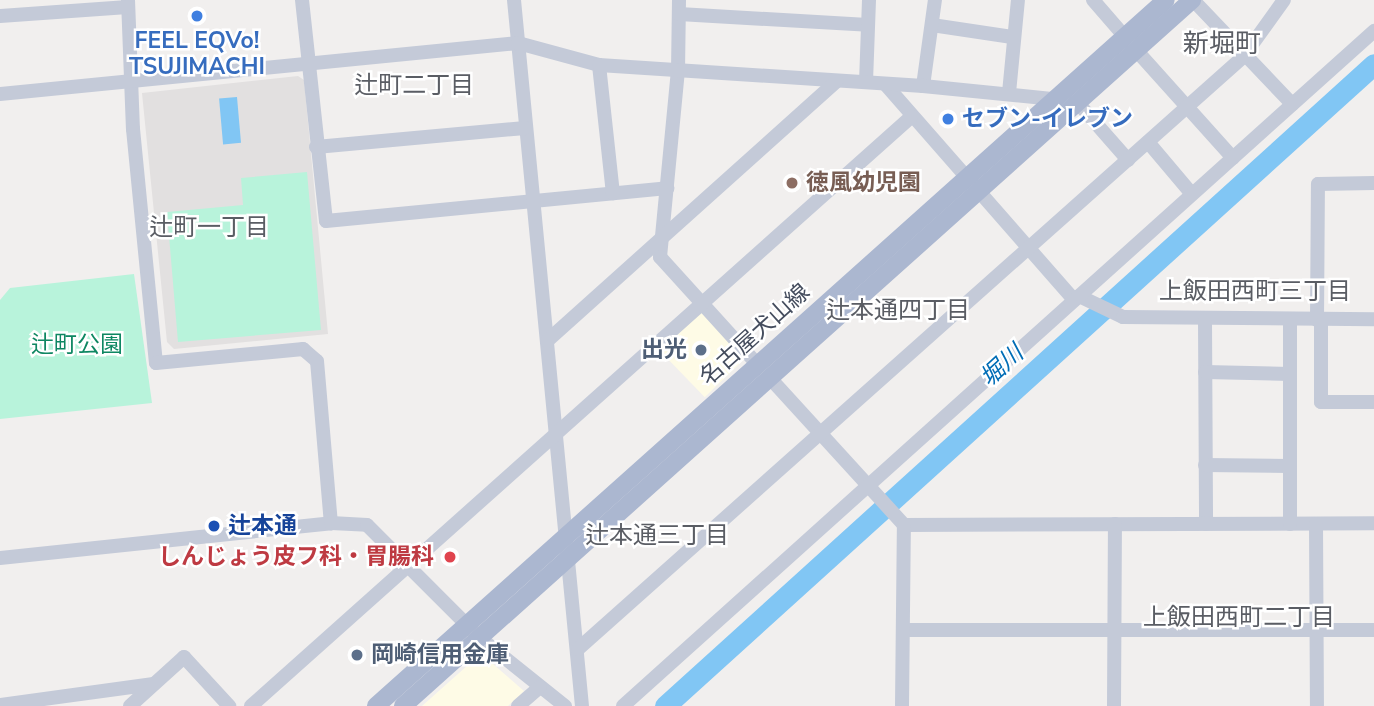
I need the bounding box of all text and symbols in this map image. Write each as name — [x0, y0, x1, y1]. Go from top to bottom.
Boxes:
marker: FEEL EQVo! TSUJIMACHI — [189, 8, 205, 24]
place label: FEEL EQVo! TSUJIMACHI — [129, 27, 265, 81]
district label: 新堀町 — [1183, 28, 1261, 60]
district label: 辻町二丁目 — [354, 72, 474, 100]
place label: セブン-イレブン — [962, 105, 1133, 133]
marker: セブン-イレブン — [940, 111, 956, 127]
place label: 徳風幼児園 — [806, 169, 921, 197]
marker: 徳風幼児園 — [784, 175, 800, 191]
district label: 辻町一丁目 — [149, 214, 269, 242]
district label: 上飯田西町三丁目 — [1159, 278, 1351, 306]
street label: 名古屋犬山線 — [694, 279, 816, 391]
district label: 辻本通四丁目 — [826, 297, 970, 325]
park label: 辻町公園 — [31, 331, 123, 359]
place label: 出光 — [641, 336, 687, 364]
water label: 堀川 — [975, 339, 1029, 393]
marker: 出光 — [693, 342, 709, 358]
place label: 辻本通 — [228, 512, 297, 540]
marker: 辻本通 — [206, 518, 222, 534]
district label: 辻本通三丁目 — [585, 522, 729, 550]
place label: しんじょう皮フ科・胃腸科 — [158, 543, 434, 571]
marker: しんじょう皮フ科・胃腸科 — [440, 547, 460, 567]
district label: 上飯田西町二丁目 — [1143, 604, 1335, 632]
place label: 岡崎信用金庫 — [371, 641, 509, 669]
marker: 岡崎信用金庫 — [349, 647, 365, 663]

